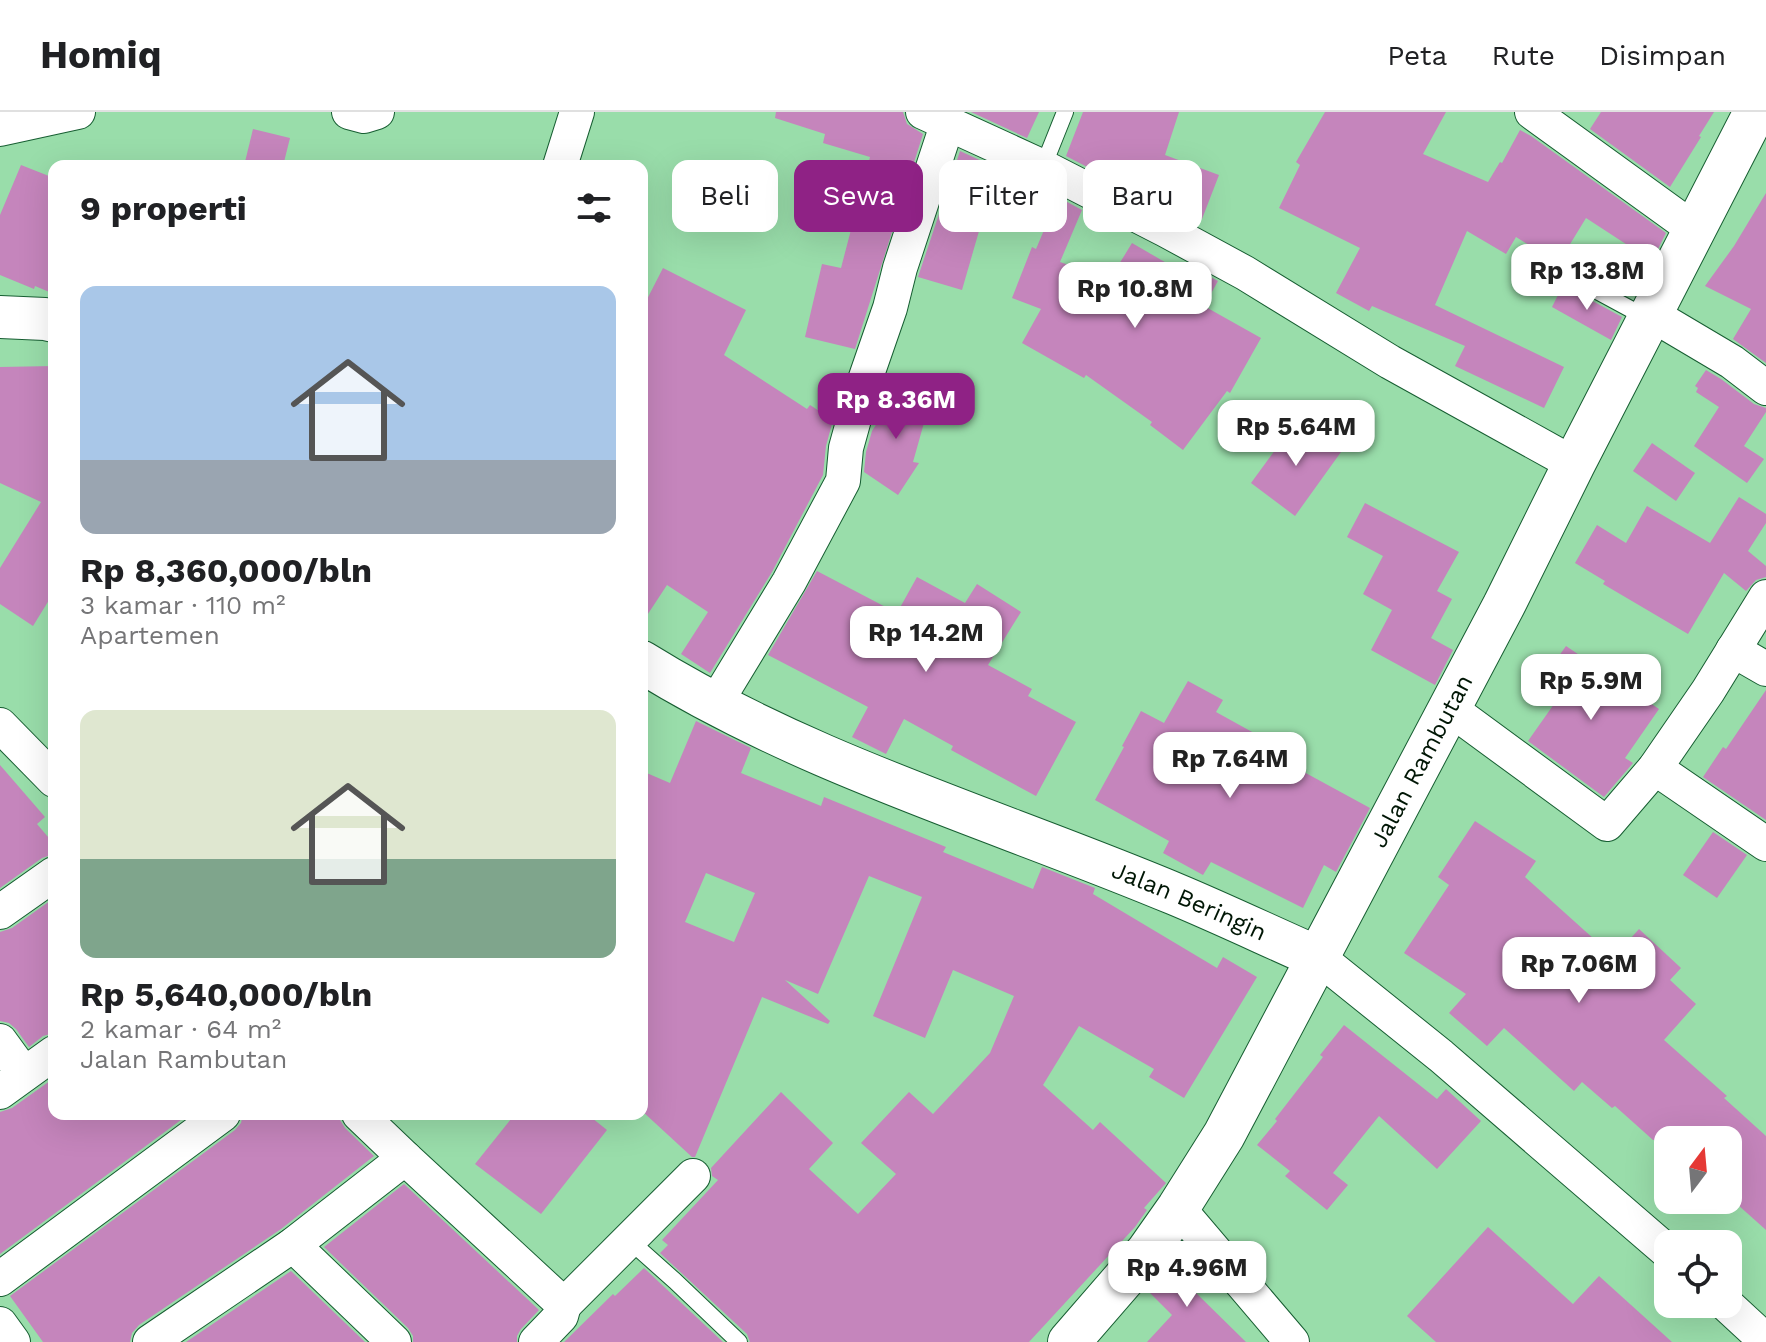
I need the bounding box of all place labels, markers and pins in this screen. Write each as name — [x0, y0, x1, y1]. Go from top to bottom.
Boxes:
pin: Rp 13.8M — [1504, 244, 1670, 312]
pin: Rp 10.8M — [1052, 262, 1218, 330]
pin: Rp 8.36M — [813, 373, 979, 441]
pin: Rp 5.64M — [1213, 400, 1379, 468]
pin: Rp 14.2M — [843, 606, 1009, 674]
pin: Rp 5.9M — [1517, 654, 1665, 722]
pin: Rp 7.64M — [1147, 732, 1313, 800]
pin: Rp 7.06M — [1496, 937, 1662, 1005]
pin: Rp 4.96M — [1104, 1241, 1270, 1309]

